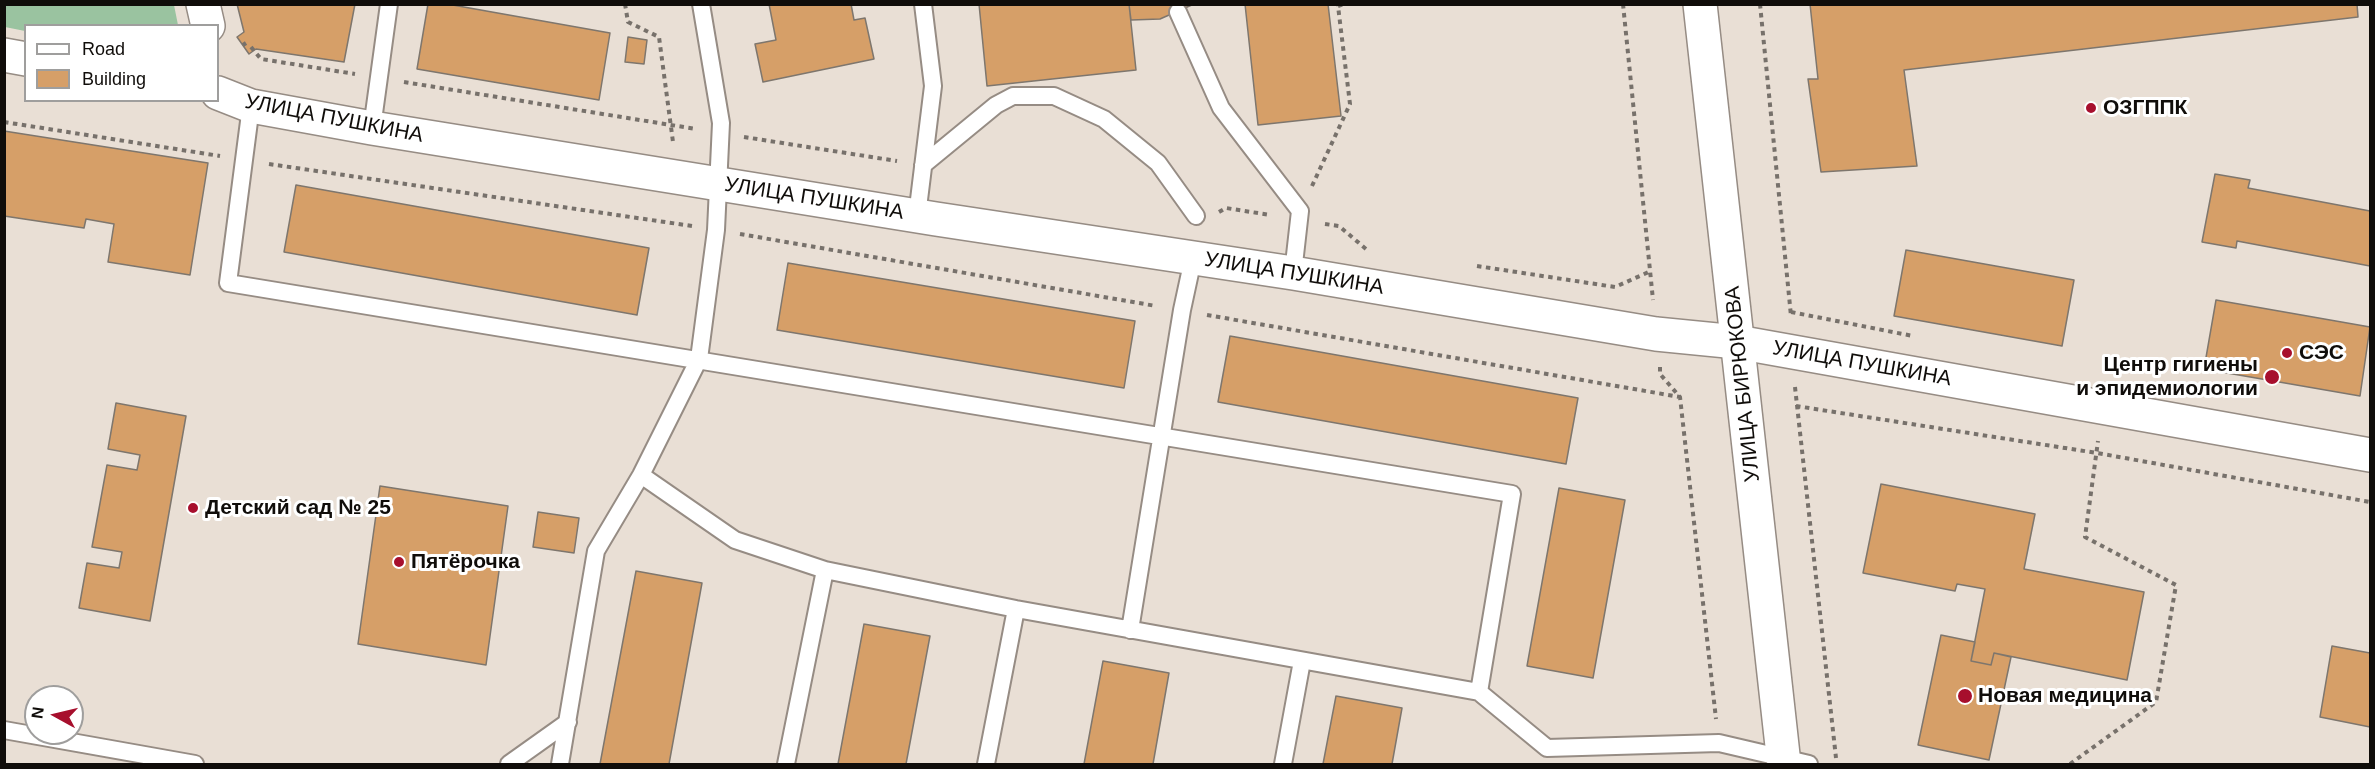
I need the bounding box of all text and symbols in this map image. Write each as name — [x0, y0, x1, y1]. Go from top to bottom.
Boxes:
legend — [24, 24, 219, 102]
text: Road — [82, 39, 125, 59]
text: Building — [82, 69, 146, 89]
street label: УЛИЦА ПУШКИНА — [243, 89, 425, 149]
place label: ОЗГППК — [2103, 95, 2187, 121]
marker: ОЗГППК — [2084, 101, 2098, 115]
street label: УЛИЦА ПУШКИНА — [723, 172, 905, 226]
street label: УЛИЦА ПУШКИНА — [1203, 247, 1385, 301]
street label: УЛИЦА БИРЮКОВА — [1720, 285, 1766, 483]
street label: УЛИЦА ПУШКИНА — [1771, 336, 1953, 392]
place label: СЭС — [2299, 340, 2344, 366]
marker: СЭС — [2280, 346, 2294, 360]
place label: Центр гигиены и эпидемиологии — [2076, 352, 2258, 402]
marker: Центр гигиены и эпидемиологии — [2263, 368, 2281, 386]
place label: Детский сад № 25 — [205, 495, 391, 521]
marker: Детский сад № 25 — [186, 501, 200, 515]
place label: Пятёрочка — [411, 549, 520, 575]
marker: Пятёрочка — [392, 555, 406, 569]
place label: Новая медицина — [1978, 683, 2152, 709]
north arrow — [24, 685, 84, 745]
marker: Новая медицина — [1956, 687, 1974, 705]
text: N — [28, 706, 47, 720]

